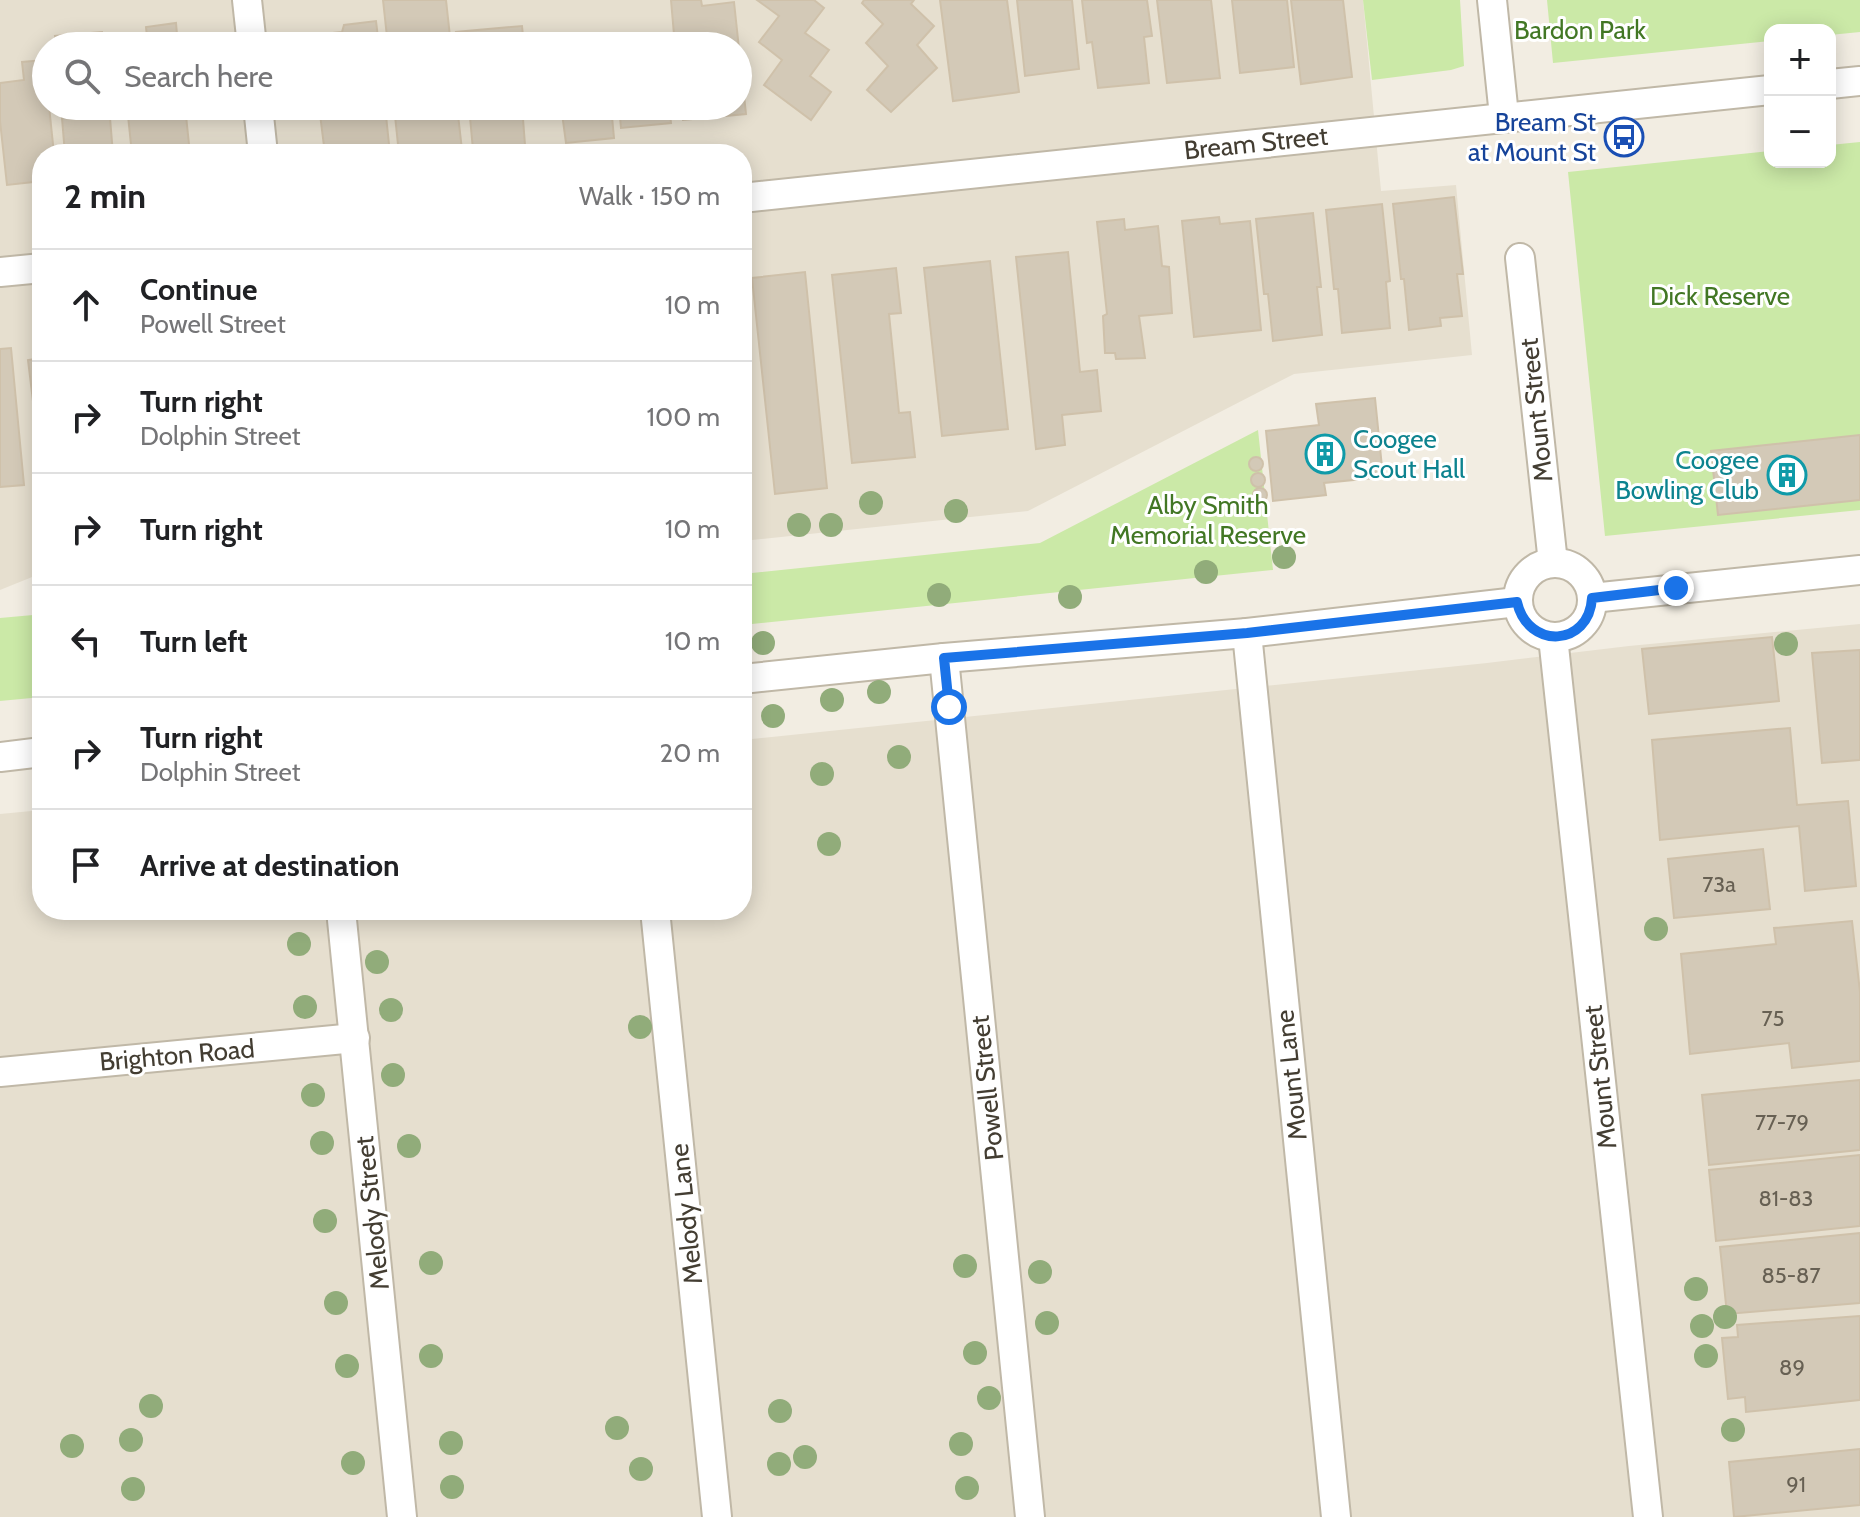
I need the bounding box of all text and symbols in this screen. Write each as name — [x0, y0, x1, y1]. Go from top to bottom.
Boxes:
park label: Bardon Park — [1514, 14, 1646, 46]
map controls — [1764, 24, 1836, 168]
button: + — [1764, 24, 1836, 96]
search box — [32, 32, 752, 120]
icon: search — [60, 54, 104, 98]
text: Search here — [124, 58, 273, 95]
button: − — [1764, 96, 1836, 168]
place label: Bream St at Mount St — [1468, 106, 1596, 168]
bus stop icon: Bream St at Mount St — [1603, 116, 1645, 158]
street label: Bream Street — [1182, 120, 1330, 166]
text: 2 min — [64, 175, 146, 217]
text: Walk · 150 m — [579, 180, 720, 212]
text: Continue — [140, 271, 257, 308]
park label: Dick Reserve — [1650, 280, 1790, 312]
icon: ahead — [64, 283, 108, 327]
text: 10 m — [665, 289, 720, 321]
text: Powell Street — [140, 308, 286, 340]
street label: Mount Street — [1513, 336, 1559, 484]
text: Turn right — [140, 383, 263, 420]
icon: right — [64, 395, 108, 439]
text: 100 m — [647, 401, 720, 433]
text: Dolphin Street — [140, 420, 300, 452]
place label: Coogee Scout Hall — [1353, 423, 1465, 485]
building icon: Coogee Scout Hall — [1304, 433, 1346, 475]
place label: Coogee Bowling Club — [1615, 444, 1759, 506]
building icon: Coogee Bowling Club — [1766, 454, 1808, 496]
park label: Alby Smith Memorial Reserve — [1110, 489, 1306, 551]
icon: right — [64, 507, 108, 551]
text: Turn right — [140, 511, 263, 548]
text: 10 m — [665, 513, 720, 545]
route end — [1658, 570, 1694, 606]
icon: left — [64, 619, 108, 663]
text: Turn left — [140, 623, 248, 660]
text: 10 m — [665, 625, 720, 657]
route start — [931, 689, 967, 725]
text: Turn right — [140, 719, 263, 756]
icon: right — [64, 731, 108, 775]
text: 20 m — [660, 737, 720, 769]
text: Dolphin Street — [140, 756, 300, 788]
icon: arrive — [64, 843, 108, 887]
text: Arrive at destination — [140, 847, 400, 884]
house number: 73a — [1702, 871, 1736, 898]
street label: Mount Street — [1577, 1003, 1623, 1151]
house number: 75 — [1762, 1005, 1784, 1032]
street label: Mount Lane — [1268, 1008, 1314, 1142]
street label: Powell Street — [963, 1014, 1011, 1162]
street label: Brighton Road — [98, 1032, 256, 1078]
house number: 77-79 — [1755, 1109, 1809, 1136]
street label: Melody Street — [348, 1134, 396, 1292]
street label: Melody Lane — [663, 1142, 709, 1286]
house number: 81-83 — [1758, 1185, 1814, 1212]
house number: 85-87 — [1762, 1262, 1820, 1289]
house number: 89 — [1779, 1354, 1805, 1381]
house number: 91 — [1786, 1471, 1806, 1498]

